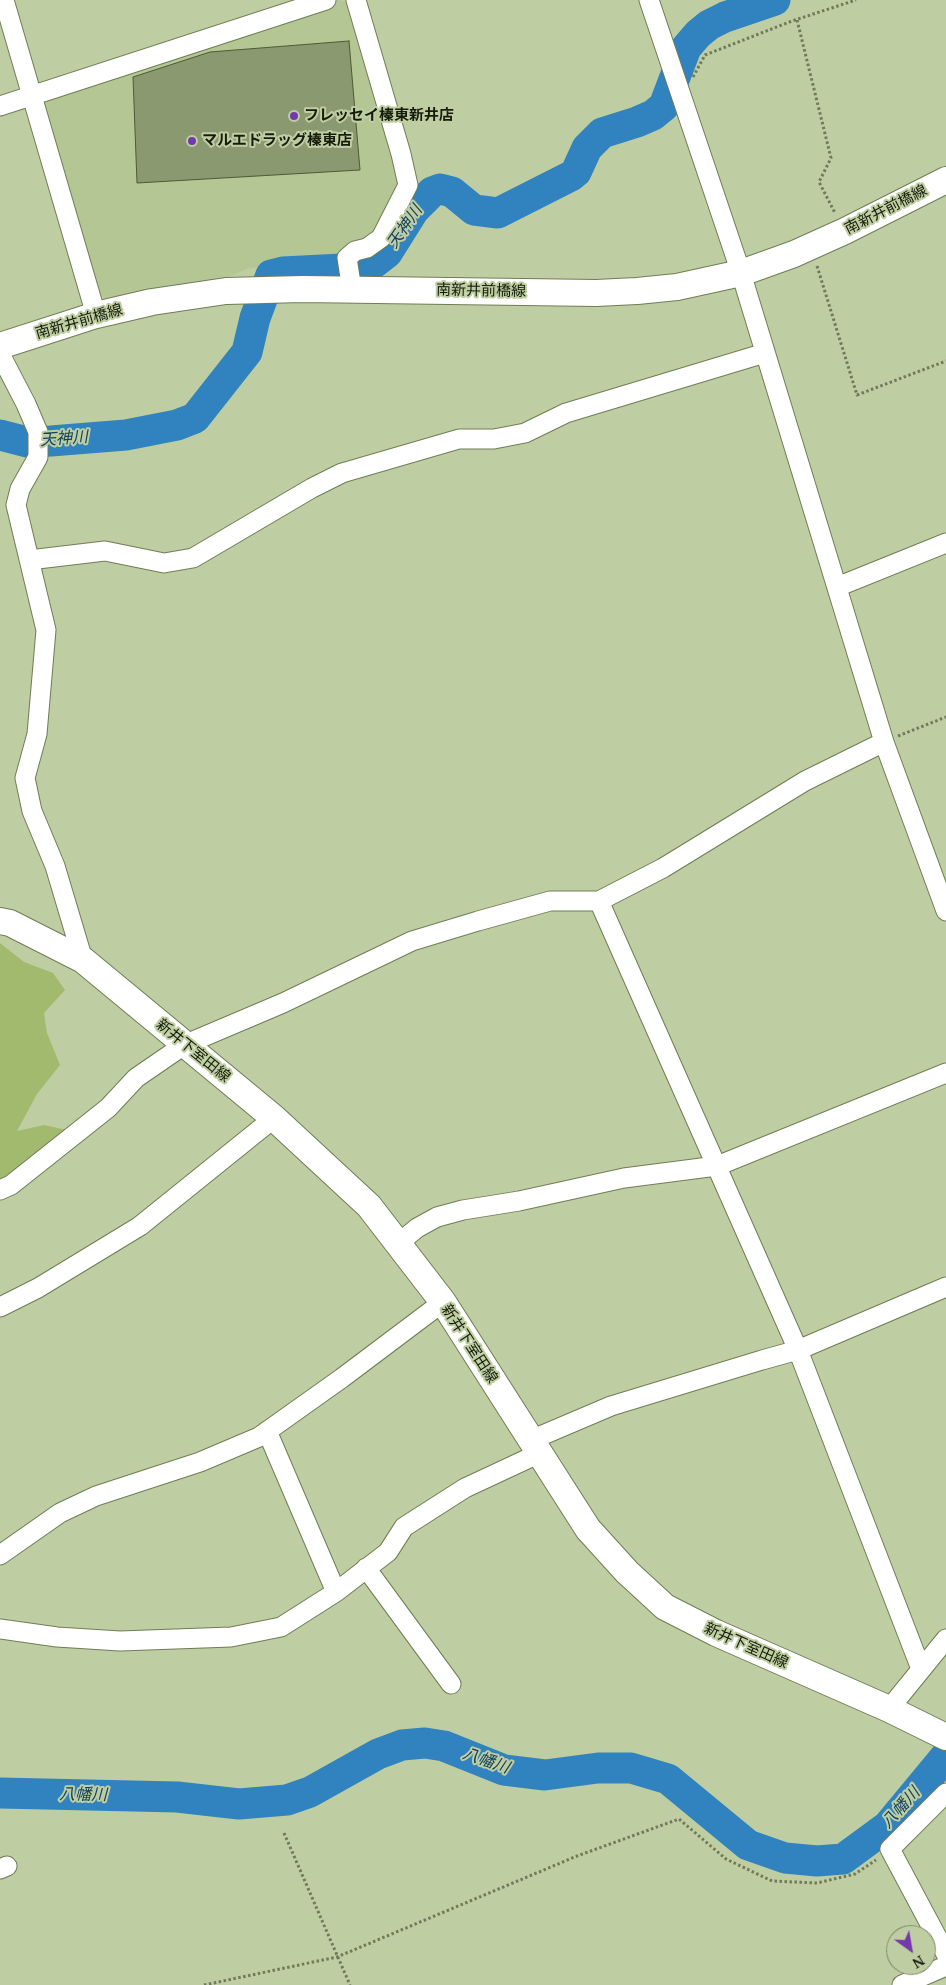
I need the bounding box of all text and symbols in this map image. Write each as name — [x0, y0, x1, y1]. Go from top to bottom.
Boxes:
place label: フレッセイ榛東新井店 — [304, 107, 454, 125]
marker: フレッセイ榛東新井店 — [288, 110, 300, 122]
place label: マルエドラッグ榛東店 — [202, 132, 352, 150]
marker: マルエドラッグ榛東店 — [186, 135, 198, 147]
street label: 南新井前橋線 — [842, 182, 930, 238]
water label: 天神川 — [383, 202, 427, 252]
street label: 南新井前橋線 — [436, 281, 526, 301]
street label: 南新井前橋線 — [33, 301, 125, 343]
water label: 天神川 — [39, 428, 89, 450]
street label: 新井下室田線 — [152, 1016, 234, 1086]
street label: 新井下室田線 — [437, 1301, 501, 1387]
street label: 新井下室田線 — [701, 1619, 791, 1673]
water label: 八幡川 — [460, 1744, 512, 1778]
water label: 八幡川 — [878, 1784, 924, 1832]
water label: 八幡川 — [59, 1785, 107, 1805]
north arrow — [886, 1925, 936, 1975]
text: N — [909, 1951, 928, 1973]

